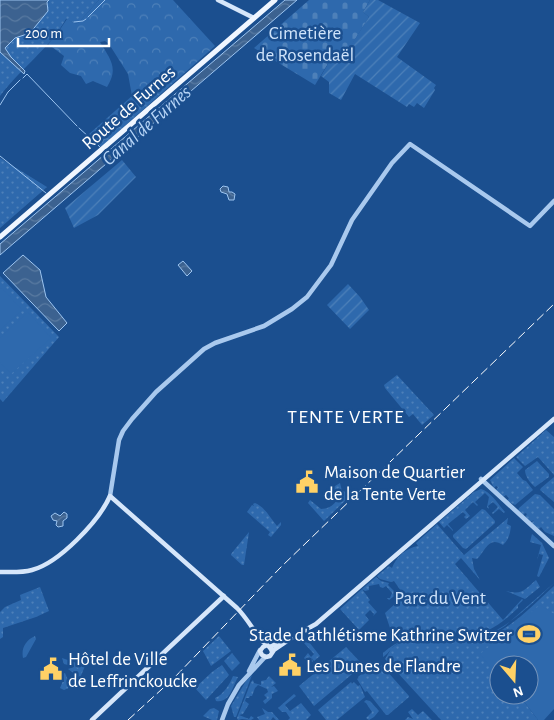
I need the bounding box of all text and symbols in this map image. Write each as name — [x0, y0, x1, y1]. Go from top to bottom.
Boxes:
scale bar — [18, 15, 109, 47]
park label: Cimetière de Rosendaël — [256, 24, 354, 65]
text: 200 m — [25, 26, 62, 41]
street label: Route de Furnes — [79, 63, 179, 154]
water label: Canal de Furnes — [98, 81, 195, 170]
district label: TENTE VERTE — [287, 407, 405, 427]
place label: Maison de Quartier de la Tente Verte — [324, 463, 465, 504]
public building icon: Maison de Quartier de la Tente Verte — [294, 469, 320, 495]
park label: Parc du Vent — [394, 589, 486, 608]
sports icon: Stade d'athlétisme Kathrine Switzer — [516, 621, 542, 647]
place label: Stade d'athlétisme Kathrine Switzer — [249, 626, 512, 645]
place label: Hôtel de Ville de Leffrinckoucke — [68, 650, 197, 691]
public building icon: Les Dunes de Flandre — [277, 652, 303, 678]
north arrow — [489, 655, 539, 705]
public building icon: Hôtel de Ville de Leffrinckoucke — [38, 656, 64, 682]
place label: Les Dunes de Flandre — [306, 657, 461, 676]
text: N — [511, 683, 525, 700]

